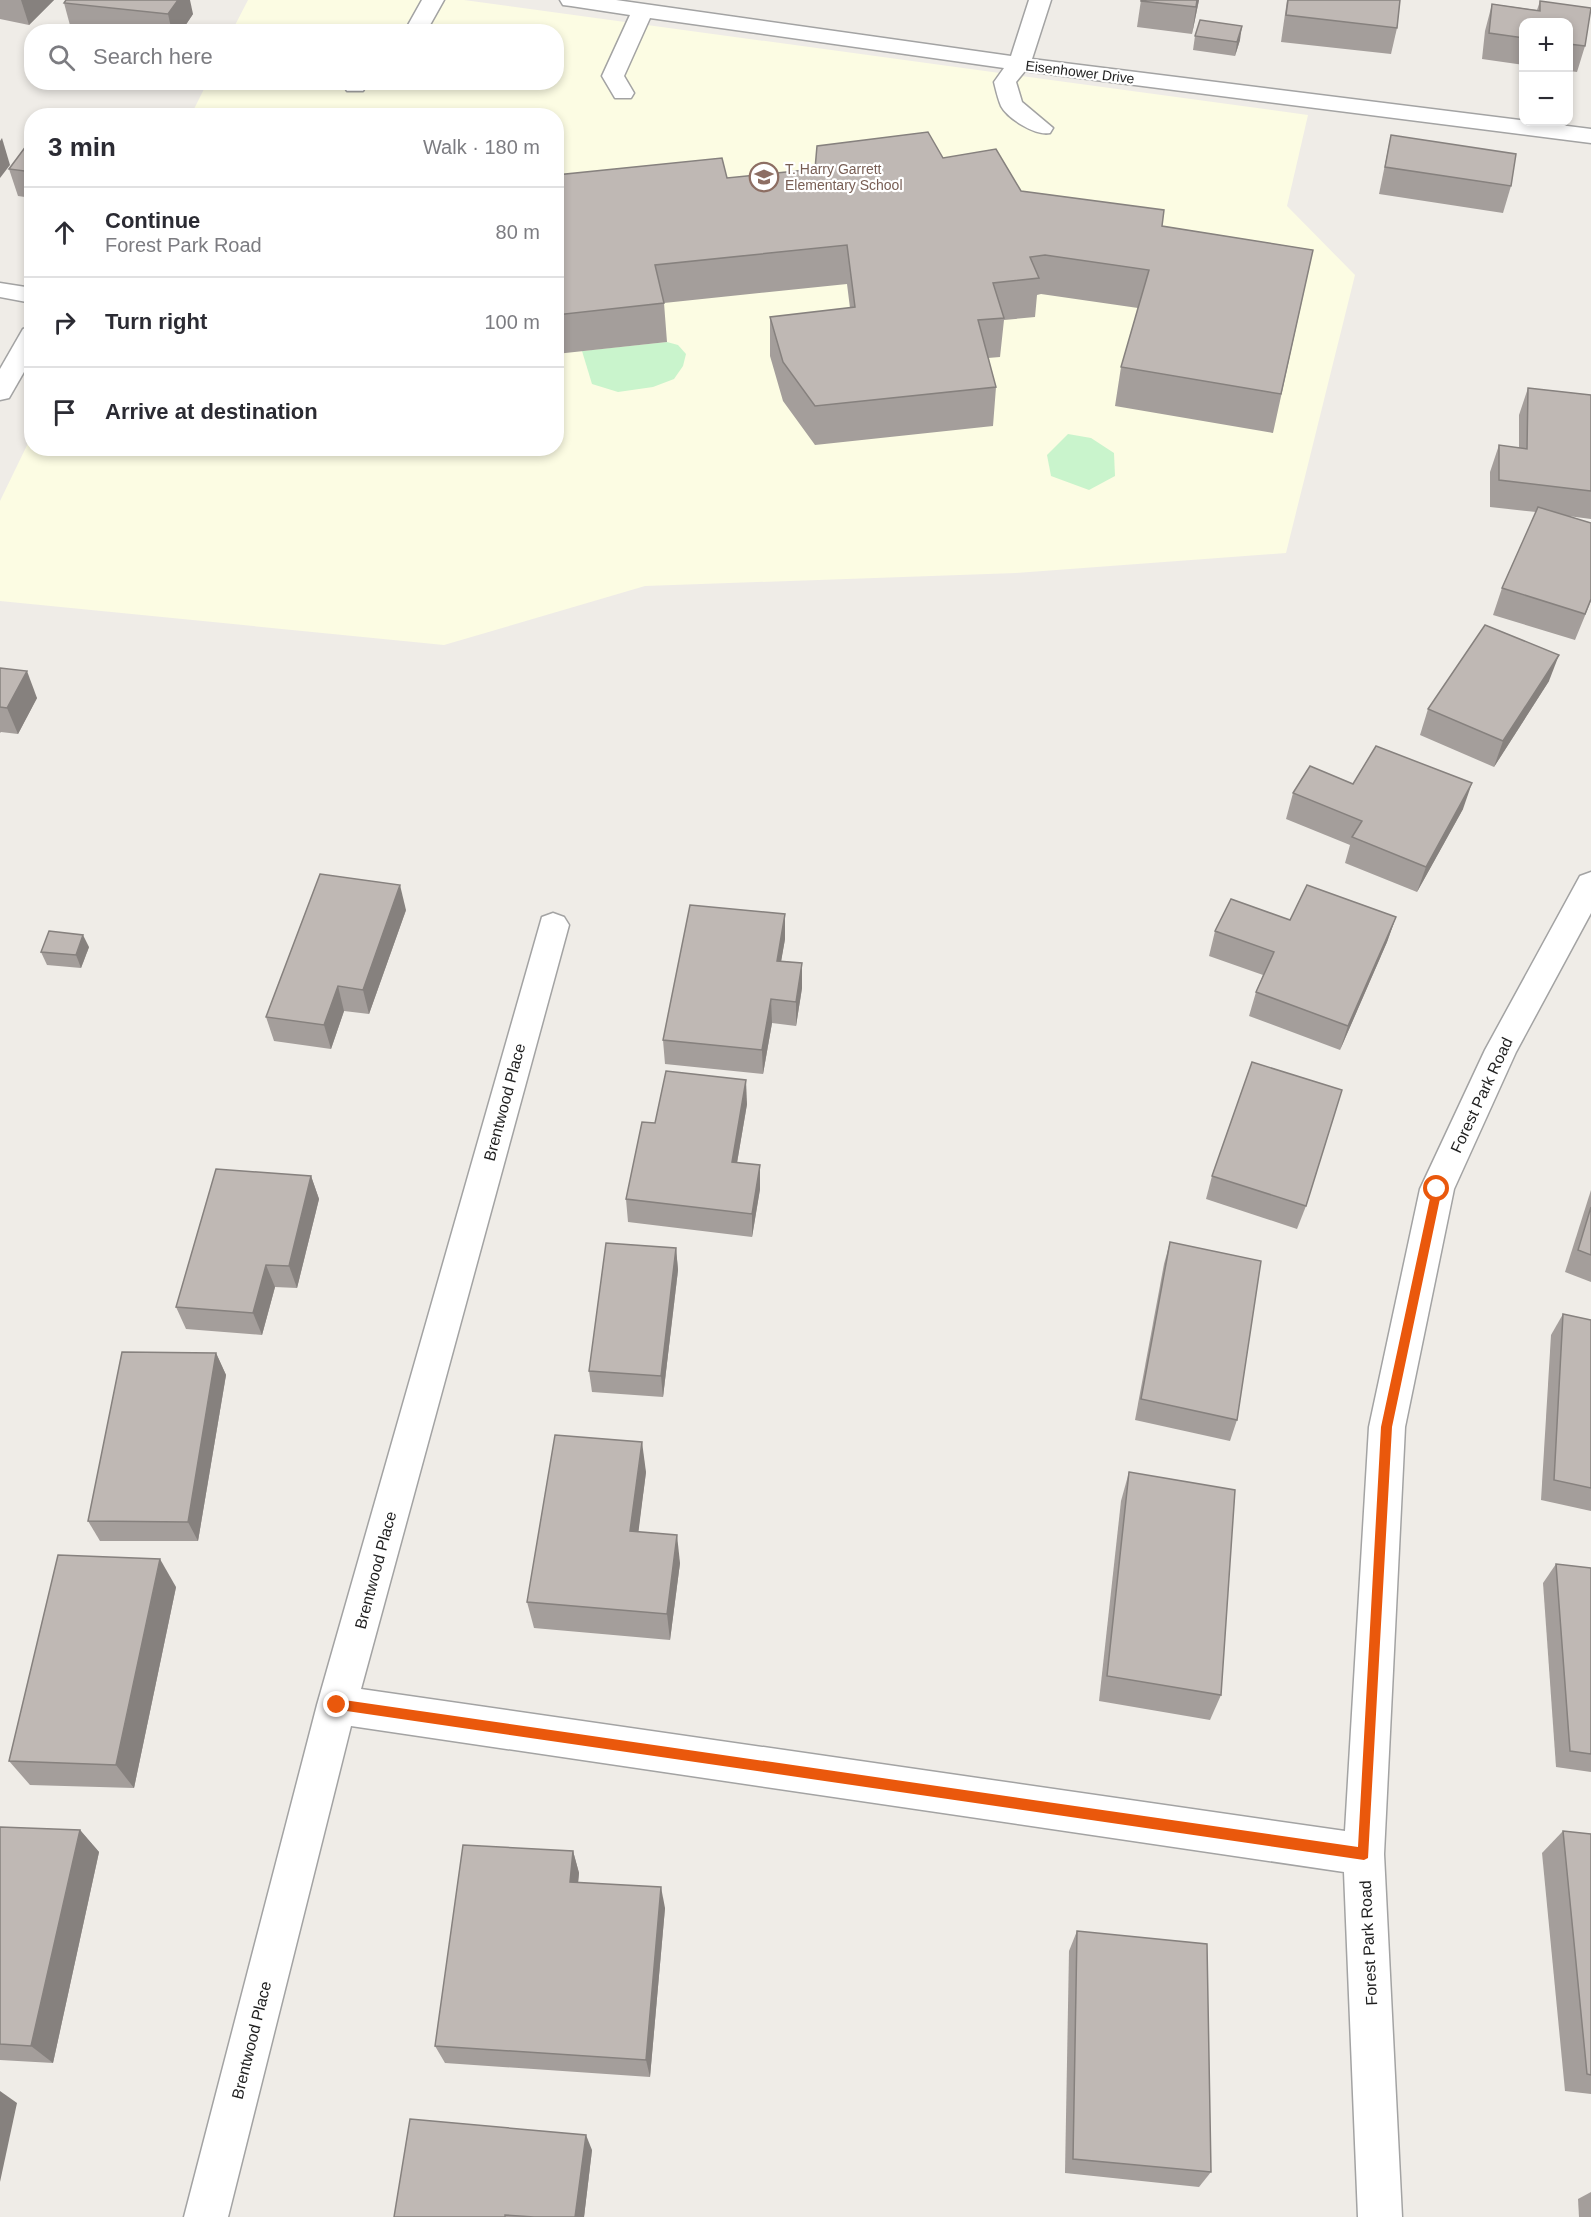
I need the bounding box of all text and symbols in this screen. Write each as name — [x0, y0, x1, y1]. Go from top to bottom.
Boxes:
map controls — [1519, 18, 1573, 126]
button: + — [1519, 18, 1573, 72]
search box — [24, 24, 564, 90]
icon: search — [45, 41, 78, 74]
text: Search here — [93, 44, 213, 69]
street label: Eisenhower Drive — [1025, 57, 1136, 87]
button: − — [1519, 72, 1573, 126]
text: 3 min — [48, 132, 116, 162]
text: Walk · 180 m — [423, 136, 540, 158]
school or university icon: T. Harry Garrett Elementary School — [748, 161, 780, 193]
place label: T. Harry Garrett Elementary School — [785, 161, 903, 193]
text: Continue — [105, 208, 200, 233]
icon: ahead — [48, 216, 81, 249]
text: 80 m — [496, 221, 540, 243]
text: Forest Park Road — [105, 234, 262, 256]
icon: right — [48, 306, 81, 339]
text: Turn right — [105, 309, 207, 334]
text: 100 m — [484, 311, 540, 333]
icon: arrive — [48, 396, 81, 429]
text: Arrive at destination — [105, 399, 318, 424]
street label: Forest Park Road — [1447, 1035, 1516, 1156]
street label: Brentwood Place — [481, 1041, 528, 1163]
route start — [1423, 1175, 1449, 1201]
street label: Brentwood Place — [352, 1509, 399, 1631]
route end — [323, 1691, 349, 1717]
street label: Forest Park Road — [1357, 1880, 1380, 2006]
street label: Brentwood Place — [229, 1979, 274, 2101]

